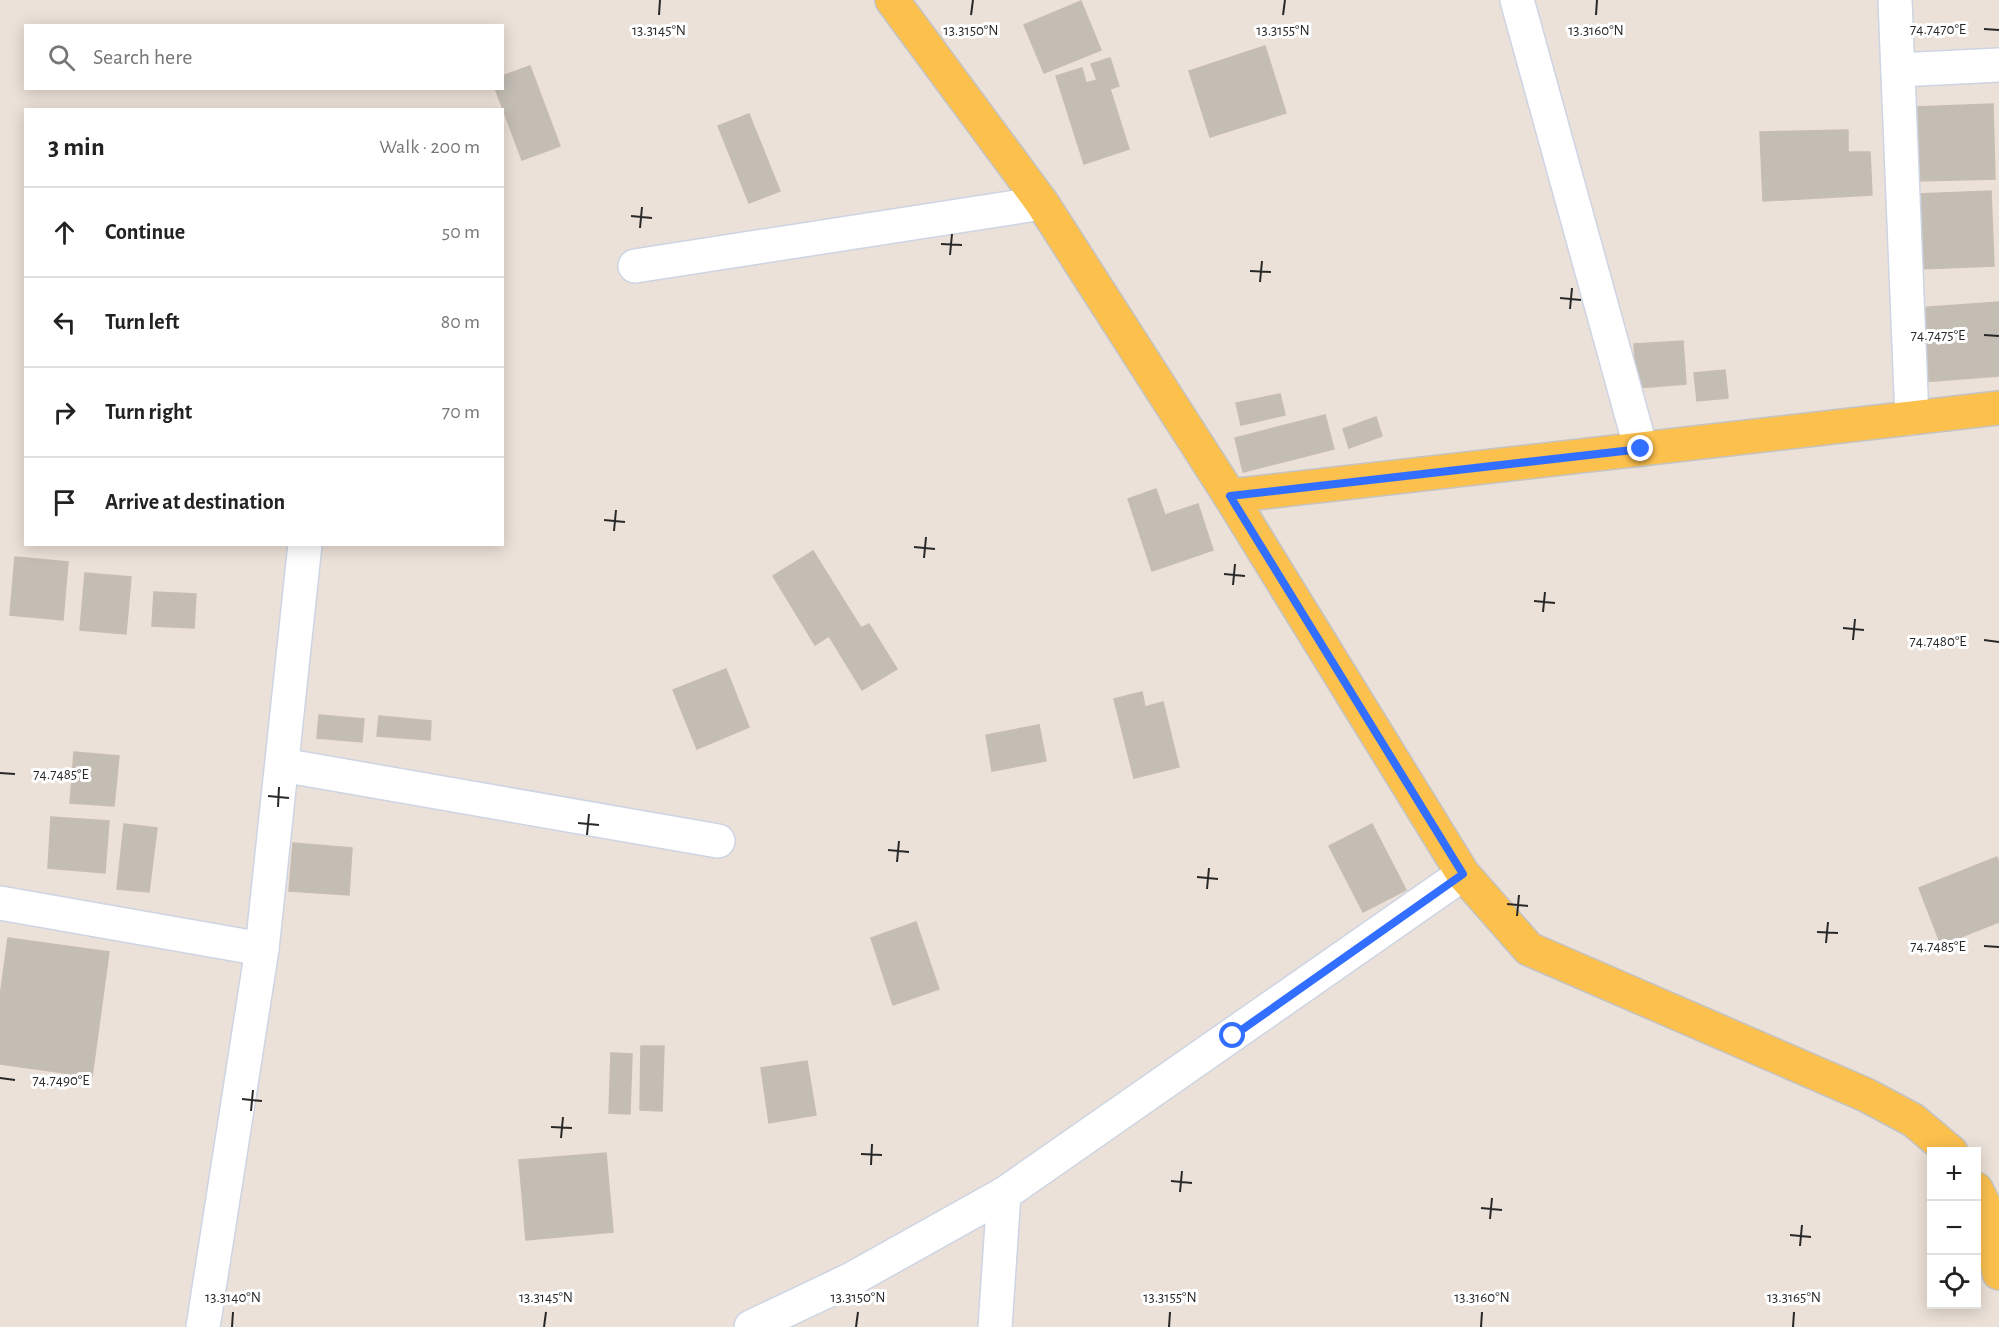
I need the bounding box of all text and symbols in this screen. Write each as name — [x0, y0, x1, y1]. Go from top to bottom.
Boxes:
text: 74.7470°E — [1910, 22, 1966, 37]
text: 13.3145°N — [632, 23, 686, 38]
text: 13.3150°N — [944, 23, 998, 38]
text: 13.3155°N — [1256, 23, 1310, 38]
text: 13.3160°N — [1568, 23, 1624, 38]
search box — [24, 24, 504, 90]
icon: search — [45, 41, 78, 74]
text: Search here — [93, 46, 192, 68]
text: 3 min — [48, 134, 105, 160]
text: Walk · 200 m — [379, 137, 480, 157]
icon: ahead — [48, 216, 81, 249]
text: Continue — [105, 221, 185, 243]
text: 50 m — [442, 222, 480, 242]
icon: left — [48, 306, 81, 339]
text: Turn left — [105, 311, 179, 333]
text: 80 m — [441, 312, 480, 332]
text: 74.7475°E — [1911, 328, 1965, 343]
icon: right — [48, 396, 81, 429]
text: Turn right — [105, 401, 192, 423]
text: 70 m — [442, 402, 480, 422]
route end — [1627, 435, 1653, 461]
icon: arrive — [48, 486, 81, 519]
text: Arrive at destination — [105, 491, 285, 513]
text: 74.7480°E — [1909, 634, 1967, 649]
text: 74.7485°E — [33, 767, 89, 782]
text: 74.7485°E — [1910, 939, 1966, 954]
route start — [1219, 1022, 1245, 1048]
text: 74.7490°E — [33, 1073, 89, 1088]
map controls — [1927, 1147, 1981, 1309]
button: + — [1927, 1147, 1981, 1201]
button: − — [1927, 1201, 1981, 1255]
button: locate — [1927, 1255, 1981, 1309]
text: 13.3140°N — [205, 1290, 261, 1305]
text: 13.3145°N — [519, 1290, 573, 1305]
text: 13.3150°N — [831, 1290, 885, 1305]
text: 13.3155°N — [1143, 1290, 1197, 1305]
text: 13.3160°N — [1454, 1290, 1510, 1305]
text: 13.3165°N — [1767, 1290, 1821, 1305]

